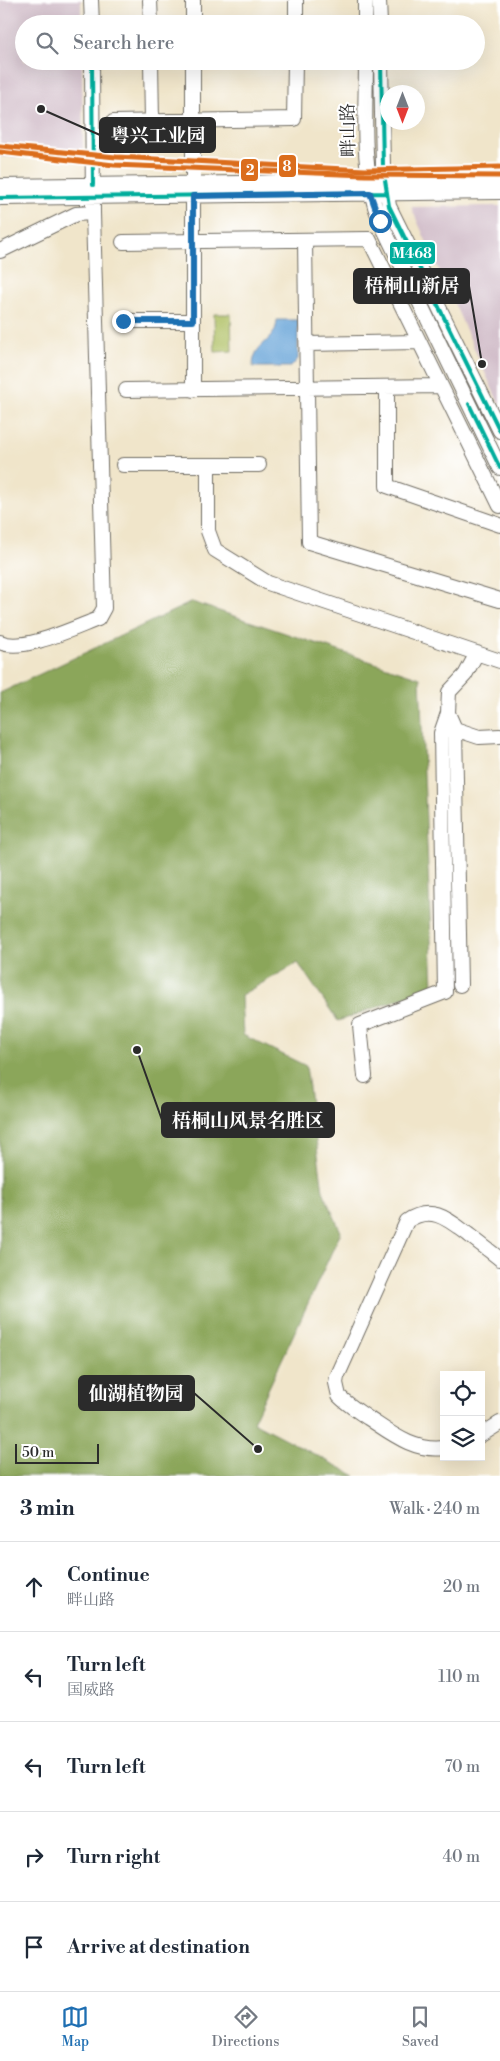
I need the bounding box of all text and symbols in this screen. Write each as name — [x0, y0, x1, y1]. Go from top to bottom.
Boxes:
search box — [15, 15, 485, 70]
icon: search — [33, 29, 61, 57]
text: Search here — [73, 31, 174, 55]
north arrow — [380, 85, 425, 130]
street label: 畔山路 — [337, 103, 360, 157]
callout: 粤兴工业园 — [100, 118, 215, 152]
text: 粤兴工业园 — [110, 124, 206, 148]
line badge: 8 — [278, 154, 297, 178]
line badge: 2 — [240, 158, 259, 182]
text: 8 — [283, 158, 292, 176]
text: 2 — [246, 162, 255, 180]
route start — [369, 210, 392, 233]
line badge: M468 — [389, 241, 436, 265]
text: M468 — [392, 245, 432, 263]
callout: 梧桐山新居 — [354, 269, 469, 303]
text: 梧桐山新居 — [364, 274, 460, 298]
route end — [112, 310, 135, 333]
callout: 梧桐山风景名胜区 — [162, 1103, 334, 1137]
text: 梧桐山风景名胜区 — [172, 1109, 324, 1133]
map controls — [440, 1371, 485, 1461]
button: locate — [440, 1371, 485, 1416]
callout: 仙湖植物园 — [79, 1376, 194, 1410]
text: 仙湖植物园 — [88, 1382, 184, 1406]
button: layers — [440, 1416, 485, 1461]
scale bar — [15, 1441, 99, 1464]
text: 50 m — [22, 1444, 54, 1462]
text: 3 min — [20, 1496, 75, 1522]
text: Walk · 240 m — [389, 1499, 480, 1519]
text: Continue — [67, 1563, 150, 1587]
icon: ahead — [20, 1573, 48, 1601]
text: 20 m — [443, 1577, 480, 1597]
text: 畔山路 — [67, 1590, 115, 1610]
text: Turn left — [67, 1653, 146, 1677]
icon: left — [20, 1663, 48, 1691]
text: 110 m — [438, 1667, 480, 1687]
text: 国威路 — [67, 1680, 115, 1700]
icon: left — [20, 1753, 48, 1781]
text: Turn left — [67, 1755, 146, 1779]
text: 70 m — [444, 1757, 480, 1777]
icon: right — [20, 1843, 48, 1871]
text: Turn right — [67, 1845, 160, 1869]
text: 40 m — [443, 1847, 480, 1867]
icon: arrive — [20, 1933, 48, 1961]
text: Arrive at destination — [67, 1935, 250, 1959]
tab: Map — [61, 2003, 89, 2051]
tab: Directions — [212, 2003, 279, 2051]
tab: Saved — [402, 2003, 439, 2051]

